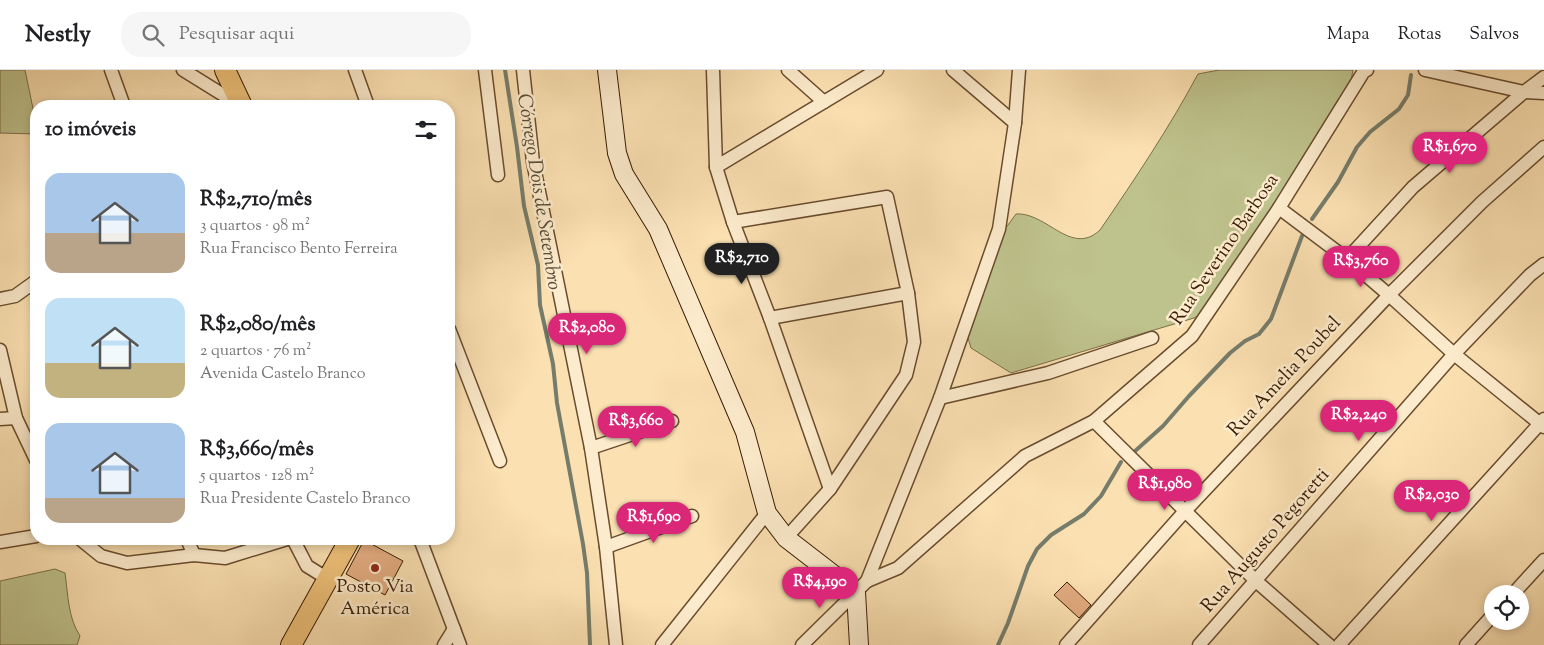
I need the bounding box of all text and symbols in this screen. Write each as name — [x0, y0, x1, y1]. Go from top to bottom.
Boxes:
search box — [121, 12, 471, 57]
text: Nestly — [25, 18, 91, 52]
icon: search — [139, 21, 167, 49]
text: Pesquisar aqui — [179, 21, 294, 48]
text: Mapa — [1327, 22, 1370, 48]
text: Rotas — [1398, 22, 1441, 48]
text: Salvos — [1469, 22, 1519, 48]
water label: Córrego Dois de Setembro — [508, 92, 568, 292]
text: 10 imóveis — [45, 115, 136, 145]
icon: filters — [412, 116, 440, 144]
pin: R$1,670 — [1404, 132, 1496, 174]
text: R$1,670 — [1423, 136, 1477, 159]
street label: Rua Severino Barbosa — [1164, 169, 1286, 331]
text: R$2,710/mês — [200, 185, 312, 215]
icon: home — [85, 193, 145, 253]
text: 3 quartos · 98 m² — [200, 215, 310, 238]
text: Rua Francisco Bento Ferreira — [200, 238, 398, 261]
pin: R$2,710 — [696, 242, 788, 285]
pin: R$3,760 — [1315, 246, 1407, 288]
text: R$2,710 — [715, 247, 769, 270]
text: R$3,760 — [1334, 250, 1388, 273]
text: R$2,080/mês — [200, 310, 316, 340]
street label: Rua Amelia Poubel — [1222, 311, 1348, 443]
pin: R$2,080 — [541, 312, 633, 355]
text: R$2,080 — [559, 317, 615, 340]
icon: home — [85, 318, 145, 378]
text: 2 quartos · 76 m² — [200, 340, 311, 363]
text: Avenida Castelo Branco — [200, 363, 366, 386]
pin: R$2,240 — [1313, 400, 1405, 442]
text: R$2,240 — [1331, 404, 1387, 427]
pin: R$3,660 — [590, 406, 682, 448]
text: R$3,660 — [609, 410, 663, 433]
text: R$3,660/mês — [200, 435, 314, 465]
icon: home — [85, 443, 145, 503]
street label: Rua Augusto Pegoretti — [1196, 463, 1336, 619]
text: 5 quartos · 128 m² — [200, 465, 314, 488]
pin: R$1,980 — [1119, 468, 1211, 511]
text: R$1,980 — [1138, 473, 1192, 496]
pin: R$2,030 — [1386, 480, 1478, 522]
text: R$2,030 — [1405, 484, 1459, 507]
text: Rua Presidente Castelo Branco — [200, 488, 410, 511]
pin: R$1,690 — [608, 502, 700, 544]
text: R$1,690 — [627, 506, 681, 529]
marker: Posto Via América — [369, 562, 381, 574]
pin: R$4,190 — [774, 566, 866, 609]
text: R$4,190 — [793, 571, 847, 594]
place label: Posto Via América — [336, 574, 414, 623]
map controls — [1484, 585, 1529, 630]
button: locate — [1484, 585, 1529, 630]

